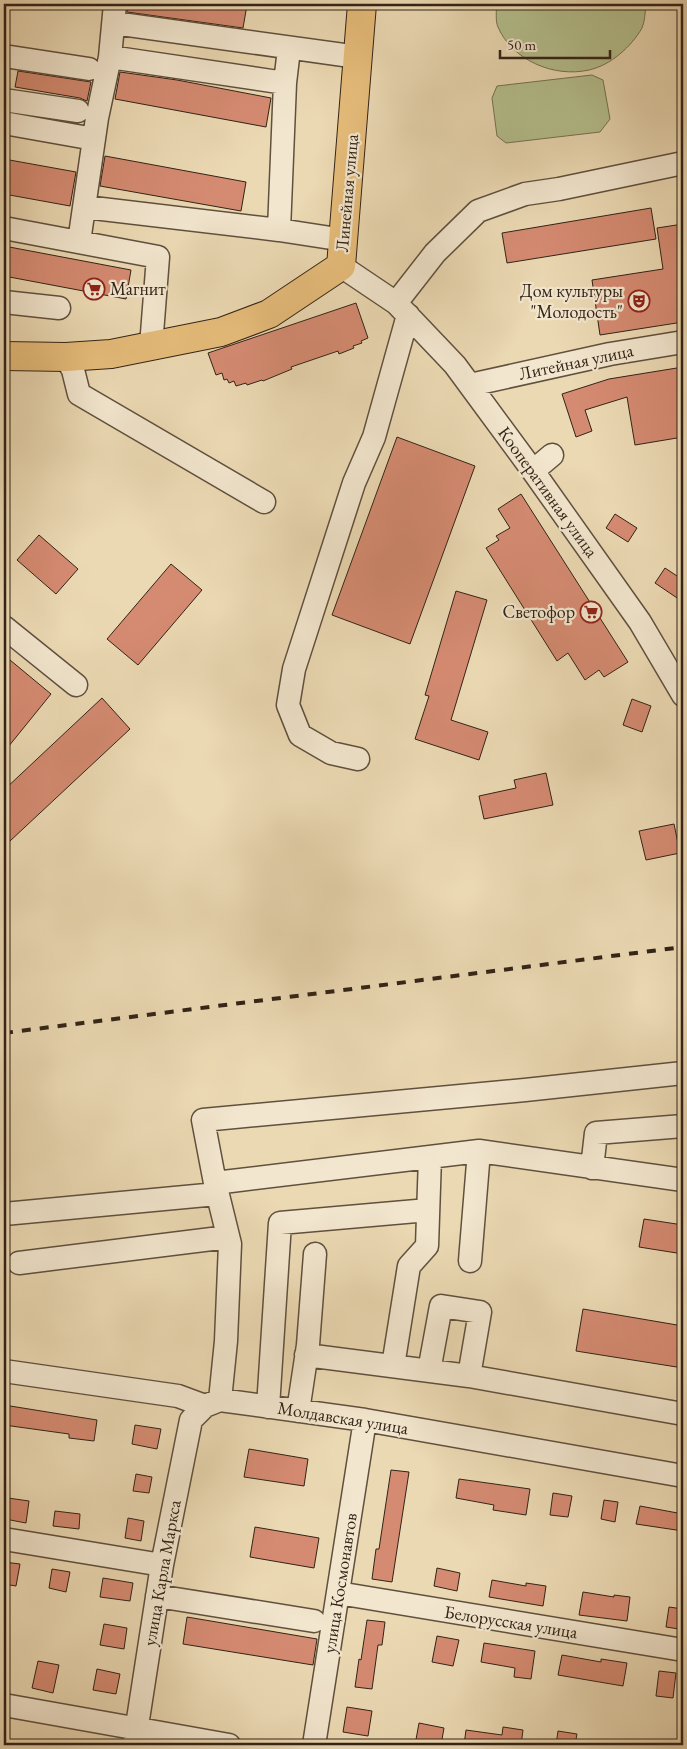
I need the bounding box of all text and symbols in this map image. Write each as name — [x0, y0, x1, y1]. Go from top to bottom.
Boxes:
scale bar — [500, 28, 610, 60]
text: 50 m — [507, 35, 536, 54]
street label: Линейная улица — [330, 132, 363, 253]
supermarket icon: Магнит — [82, 277, 106, 301]
place label: Магнит — [110, 277, 166, 300]
place label: Дом культуры "Молодость" — [520, 279, 623, 323]
theatre icon: Дом культуры "Молодость" — [627, 289, 651, 313]
street label: Литейная улица — [517, 338, 636, 385]
street label: Кооперативная улица — [493, 422, 604, 562]
place label: Светофор — [502, 600, 575, 623]
supermarket icon: Светофор — [579, 600, 603, 624]
street label: Молдавская улица — [276, 1396, 411, 1439]
street label: улица Карла Маркса — [137, 1497, 186, 1648]
street label: улица Космонавтов — [317, 1511, 362, 1655]
street label: Белорусская улица — [443, 1600, 580, 1644]

